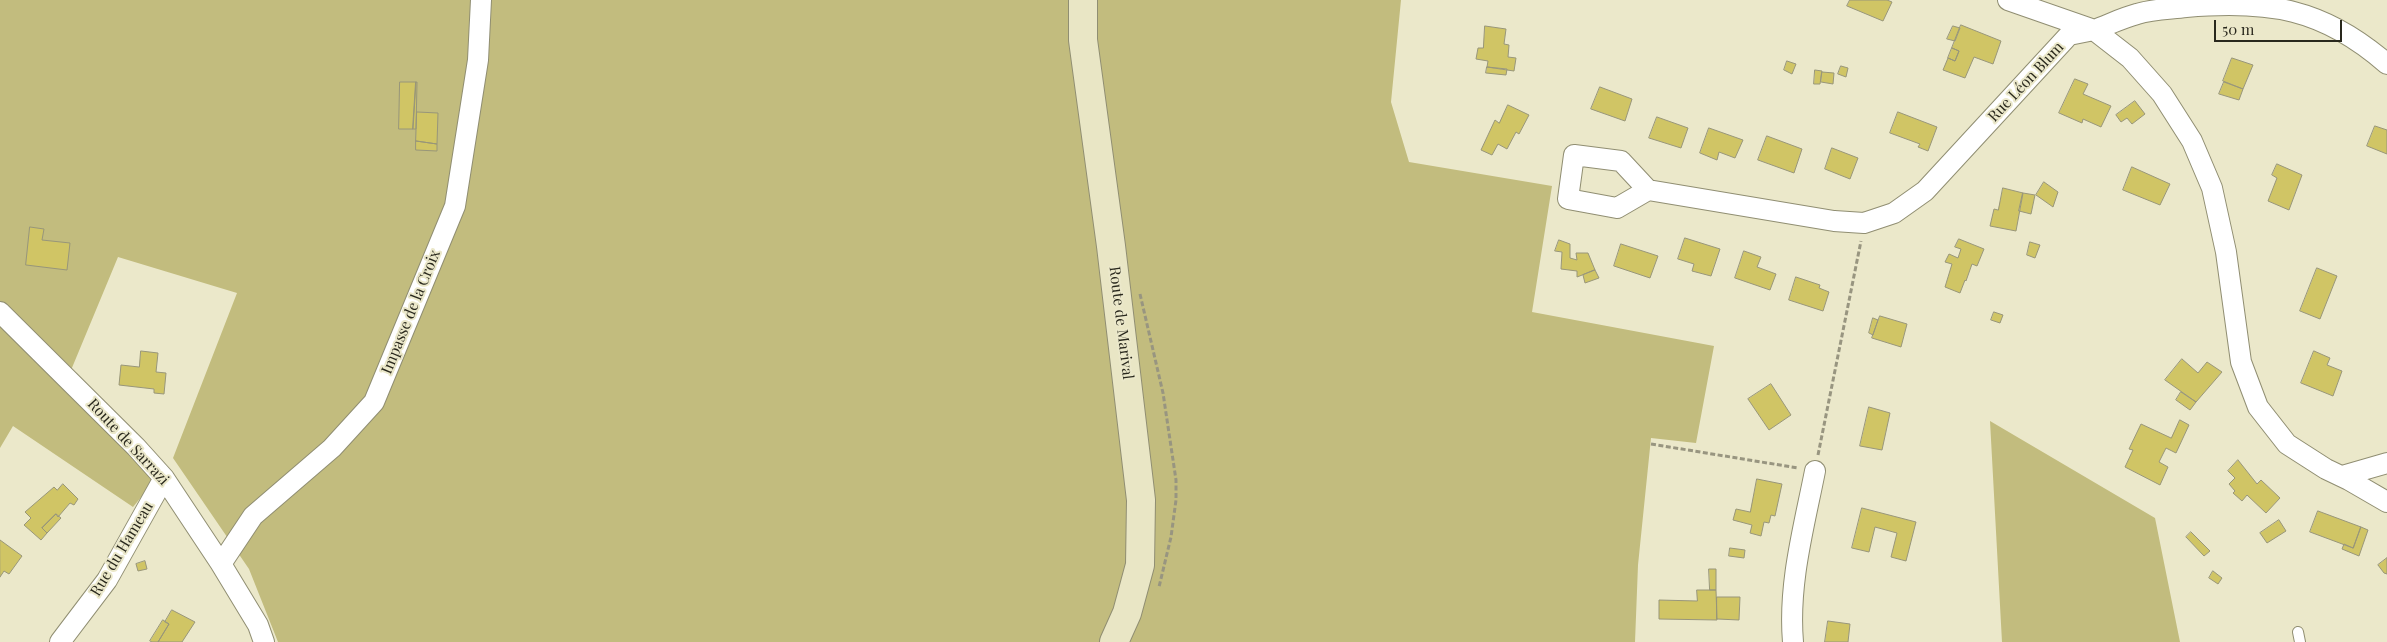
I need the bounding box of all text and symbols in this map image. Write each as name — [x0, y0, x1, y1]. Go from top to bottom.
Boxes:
scale bar — [2217, 10, 2344, 42]
text: 50 m — [2222, 19, 2254, 39]
street label: Rue Léon Blum — [1984, 38, 2068, 126]
street label: Impasse de la Croix — [378, 247, 444, 377]
street label: Route de Marival — [1105, 265, 1137, 381]
street label: Route de Sarrazi — [83, 395, 173, 489]
street label: Rue du Hameau — [87, 499, 157, 599]

